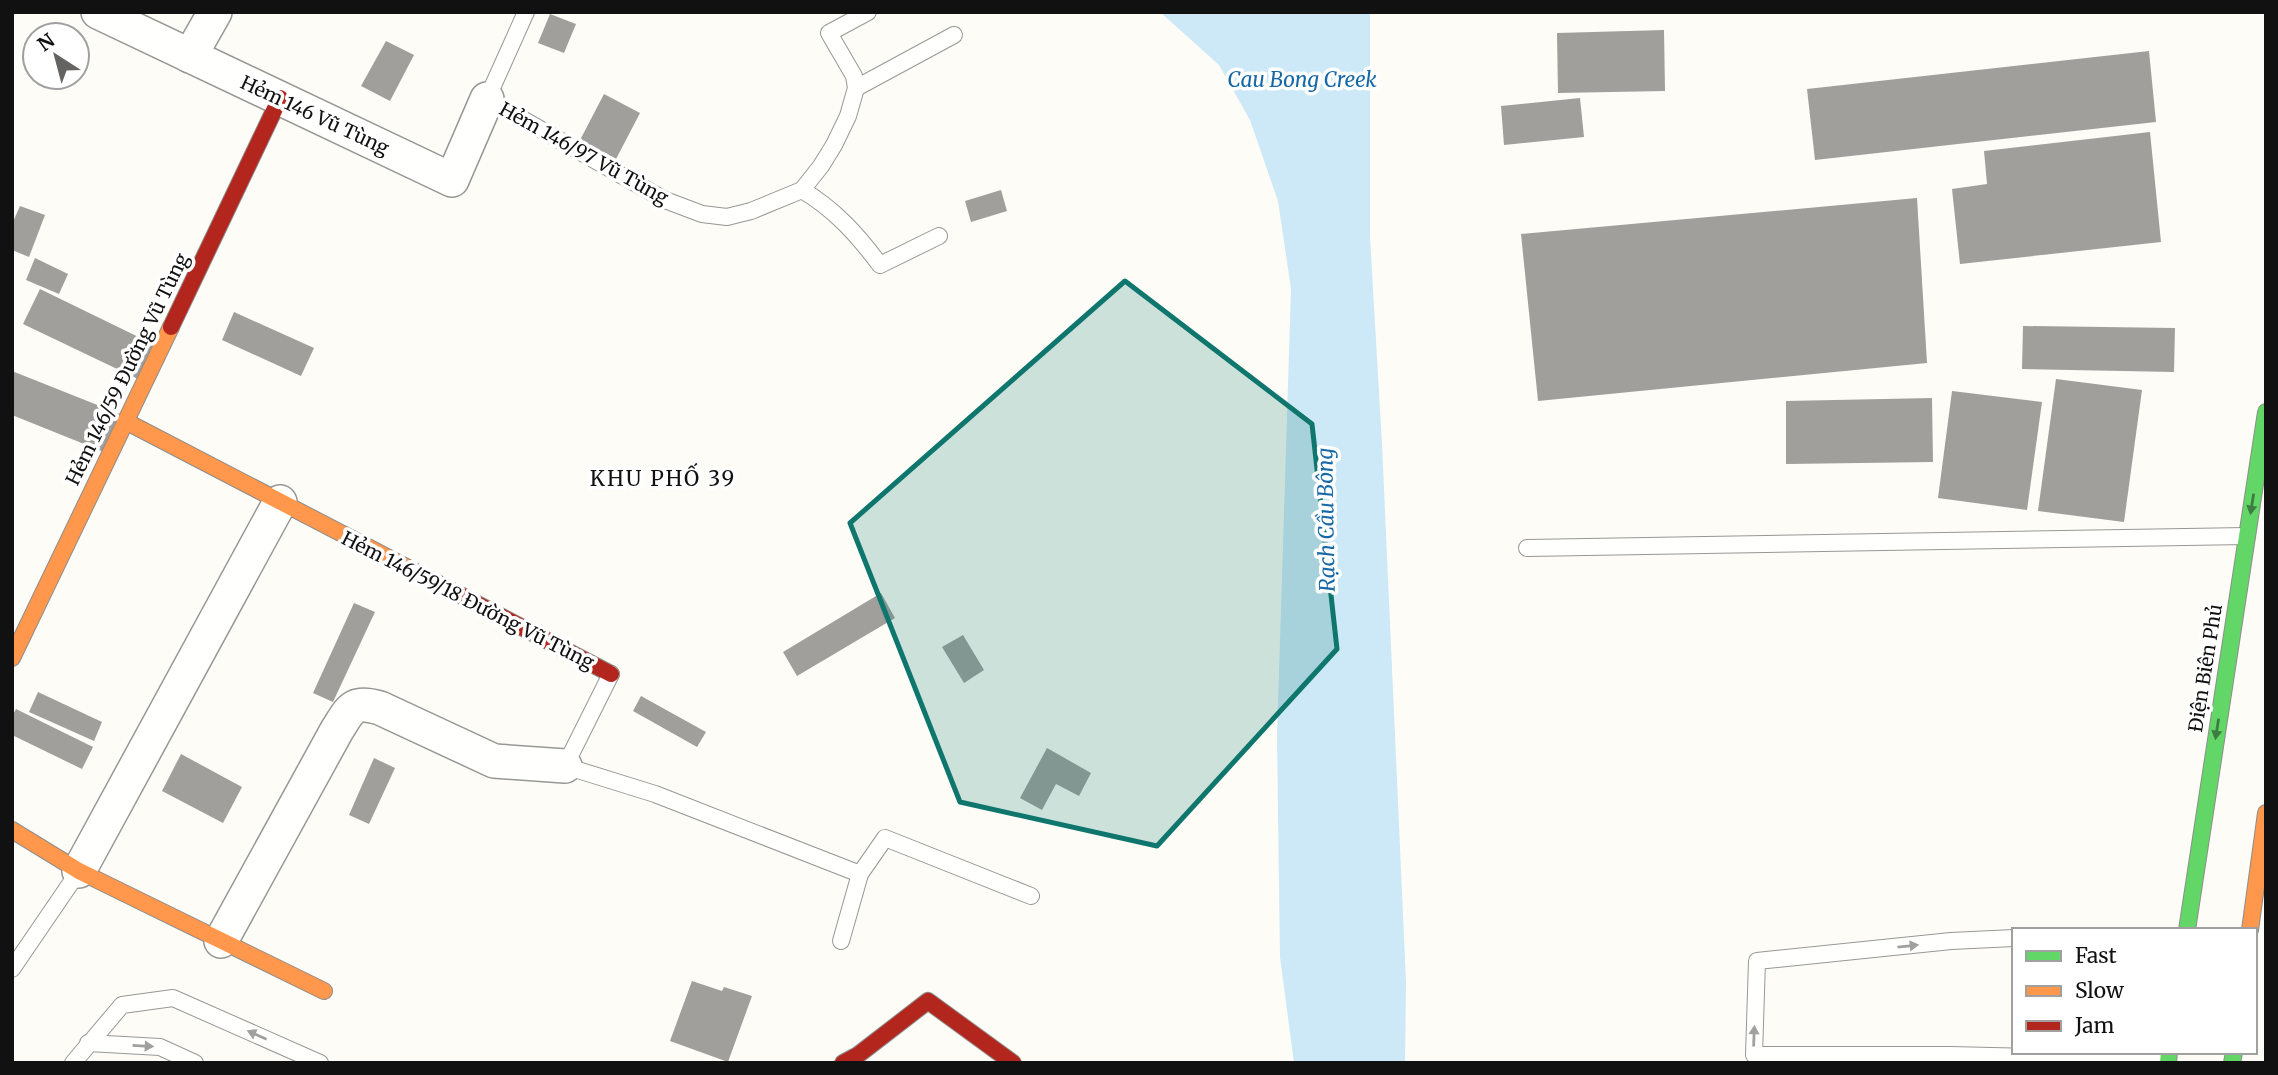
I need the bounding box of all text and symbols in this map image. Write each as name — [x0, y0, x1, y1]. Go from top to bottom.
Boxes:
north arrow — [21, 21, 91, 91]
text: N — [33, 28, 59, 56]
water label: Cau Bong Creek — [1227, 66, 1377, 93]
street label: Hẻm 146 Vũ Tùng — [237, 70, 393, 160]
street label: Hẻm 146/97 Vũ Tùng — [495, 97, 673, 210]
street label: Hẻm 146/59 Đường Vũ Tùng — [60, 249, 194, 489]
water label: Rạch Cầu Bông — [1311, 447, 1341, 592]
district label: KHU PHỐ 39 — [590, 462, 736, 492]
one-way arrow — [2246, 493, 2257, 515]
street label: Hẻm 146/59/18 Đường Vũ Tùng — [338, 526, 599, 675]
street label: Điện Biên Phủ — [2183, 602, 2227, 734]
one-way arrow — [2211, 718, 2222, 740]
legend — [2012, 928, 2257, 1054]
one-way arrow — [1898, 940, 1920, 951]
text: Fast — [2075, 942, 2117, 969]
text: Slow — [2075, 977, 2124, 1004]
text: Jam — [2074, 1012, 2114, 1039]
one-way arrow — [1749, 1025, 1760, 1047]
one-way arrow — [247, 1029, 268, 1040]
one-way arrow — [133, 1040, 155, 1051]

